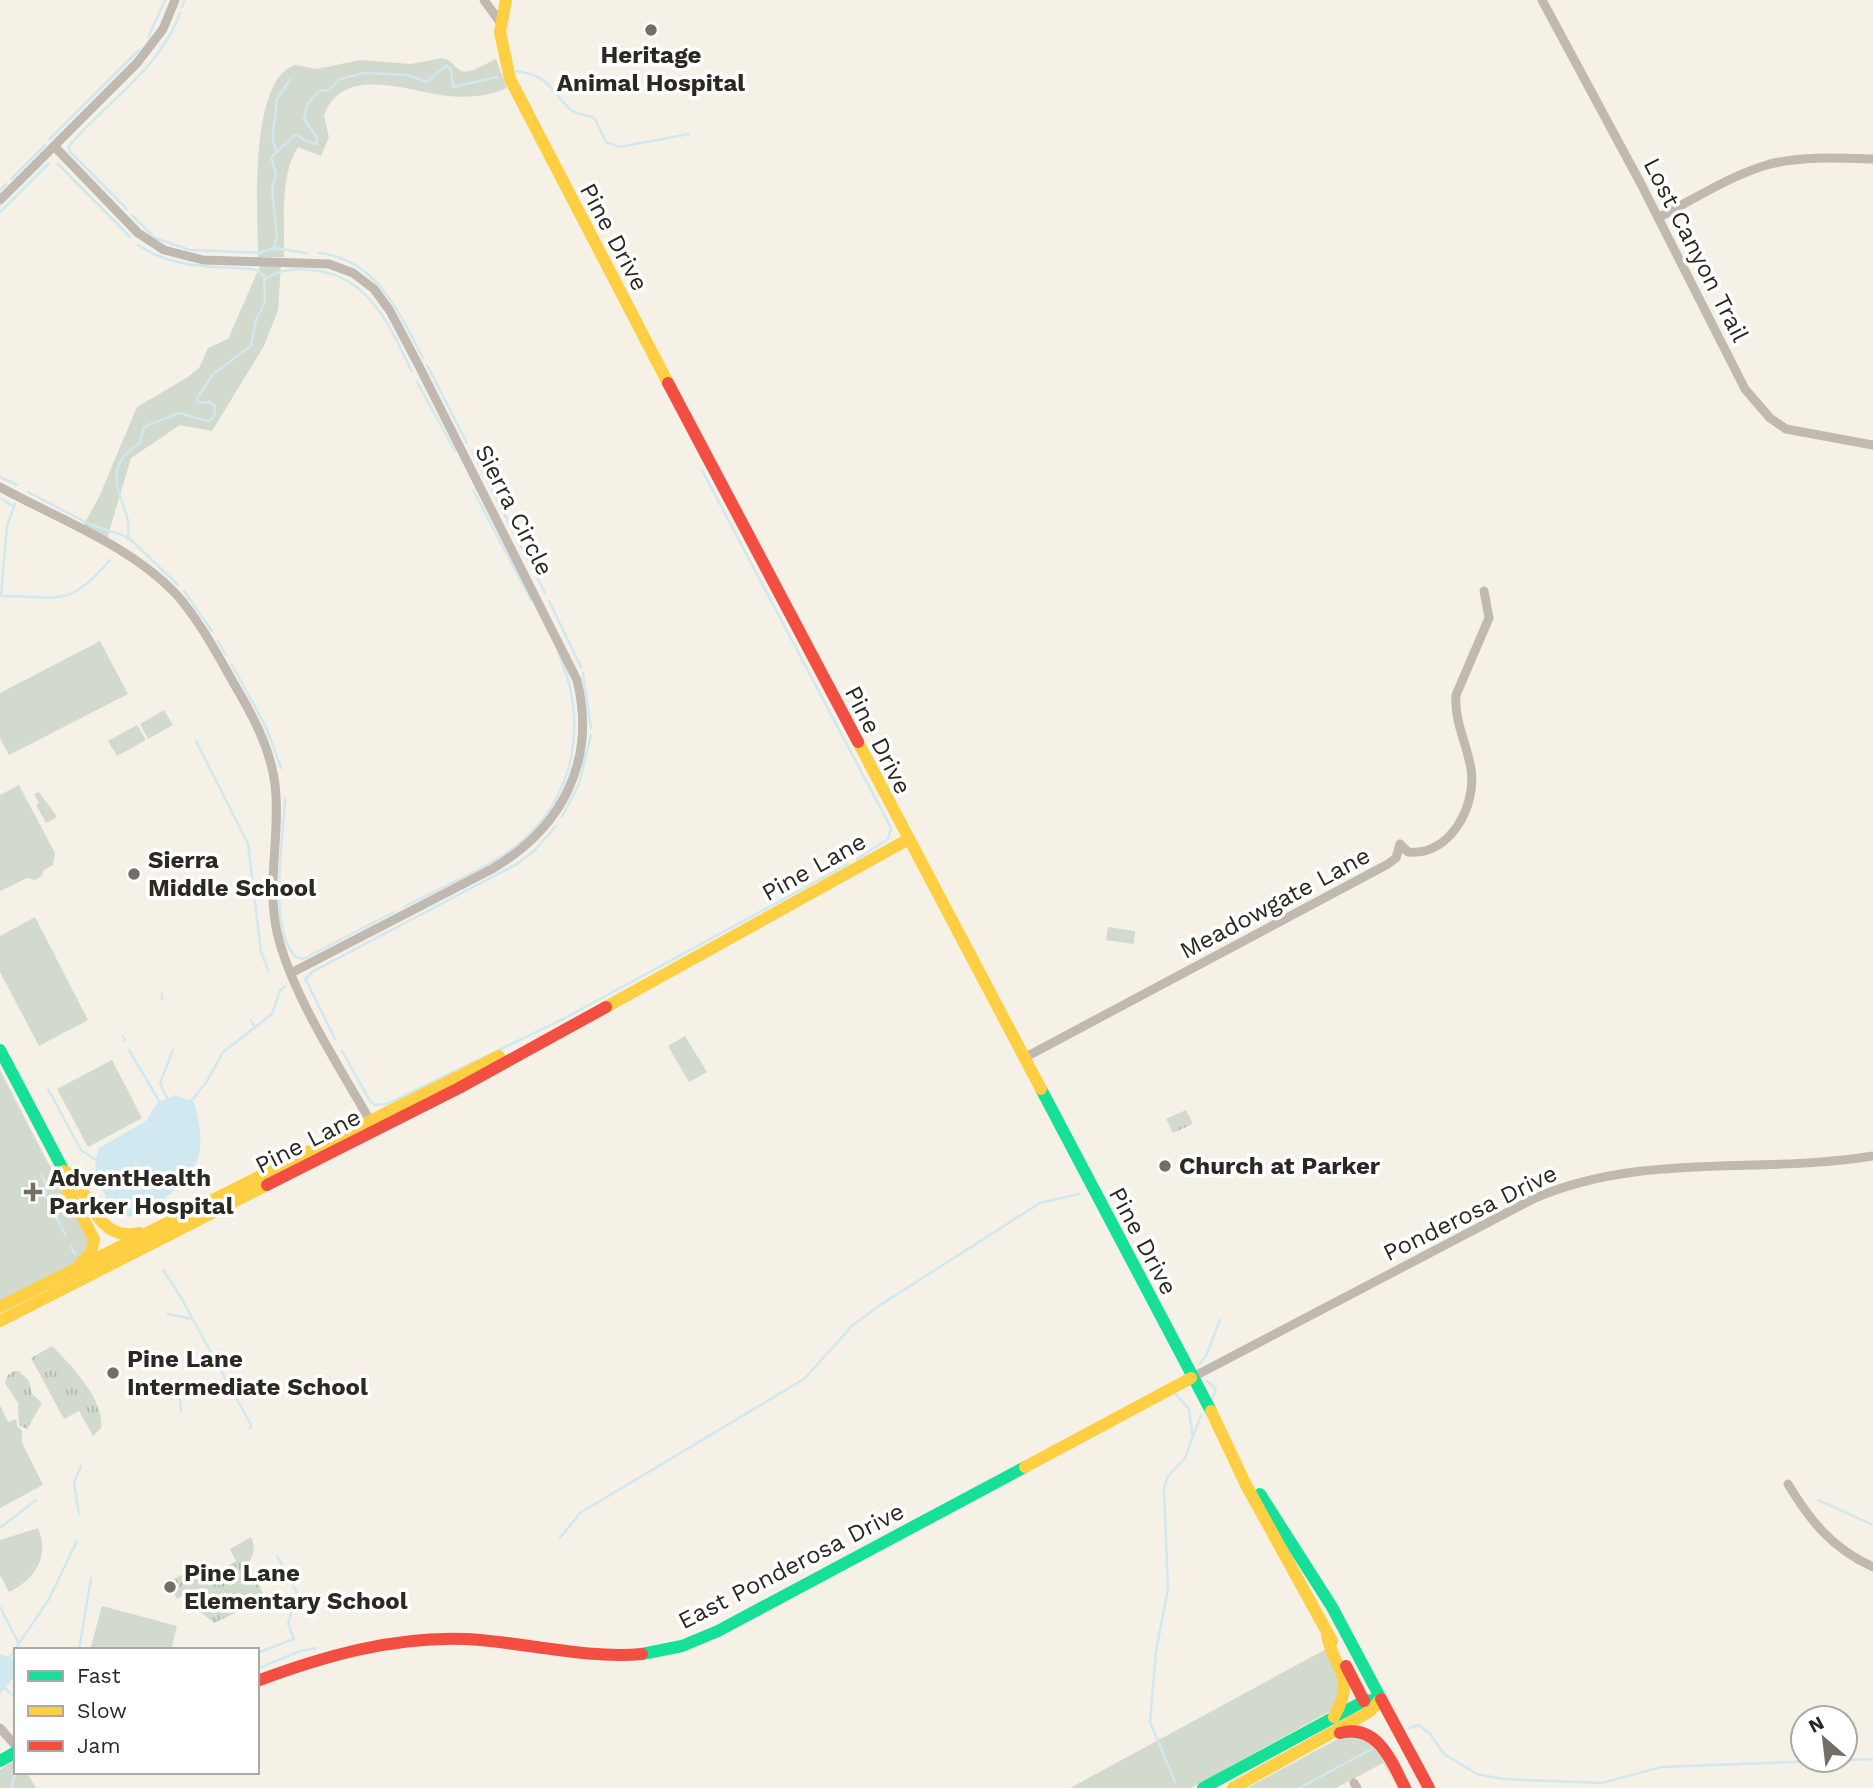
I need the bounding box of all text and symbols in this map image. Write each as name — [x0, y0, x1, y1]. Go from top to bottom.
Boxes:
marker: Heritage Animal Hospital — [643, 22, 659, 38]
place label: Heritage Animal Hospital — [557, 41, 745, 97]
street label: Lost Canyon Trail — [1638, 153, 1755, 347]
street label: Pine Drive — [574, 179, 654, 295]
street label: Sierra Circle — [469, 440, 559, 580]
street label: Pine Drive — [839, 681, 917, 799]
street label: Pine Lane — [757, 827, 871, 907]
street label: Meadowgate Lane — [1175, 841, 1375, 965]
place label: Sierra Middle School — [148, 846, 316, 902]
marker: Sierra Middle School — [126, 866, 142, 882]
street label: Pine Lane — [251, 1103, 365, 1179]
place label: Church at Parker — [1179, 1152, 1381, 1180]
marker: Church at Parker — [1157, 1158, 1173, 1174]
street label: Ponderosa Drive — [1379, 1159, 1561, 1267]
place label: AdventHealth Parker Hospital — [49, 1164, 234, 1220]
marker: AdventHealth Parker Hospital — [23, 1182, 43, 1202]
street label: Pine Drive — [1103, 1183, 1183, 1299]
place label: Pine Lane Intermediate School — [127, 1345, 368, 1401]
marker: Pine Lane Intermediate School — [105, 1365, 121, 1381]
street label: East Ponderosa Drive — [673, 1497, 909, 1635]
place label: Pine Lane Elementary School — [184, 1559, 408, 1615]
marker: Pine Lane Elementary School — [162, 1579, 178, 1595]
legend — [14, 1648, 259, 1774]
text: Fast — [77, 1663, 121, 1688]
text: Slow — [77, 1698, 127, 1723]
north arrow — [1789, 1704, 1859, 1774]
text: N — [1805, 1711, 1828, 1738]
text: Jam — [77, 1733, 120, 1758]

